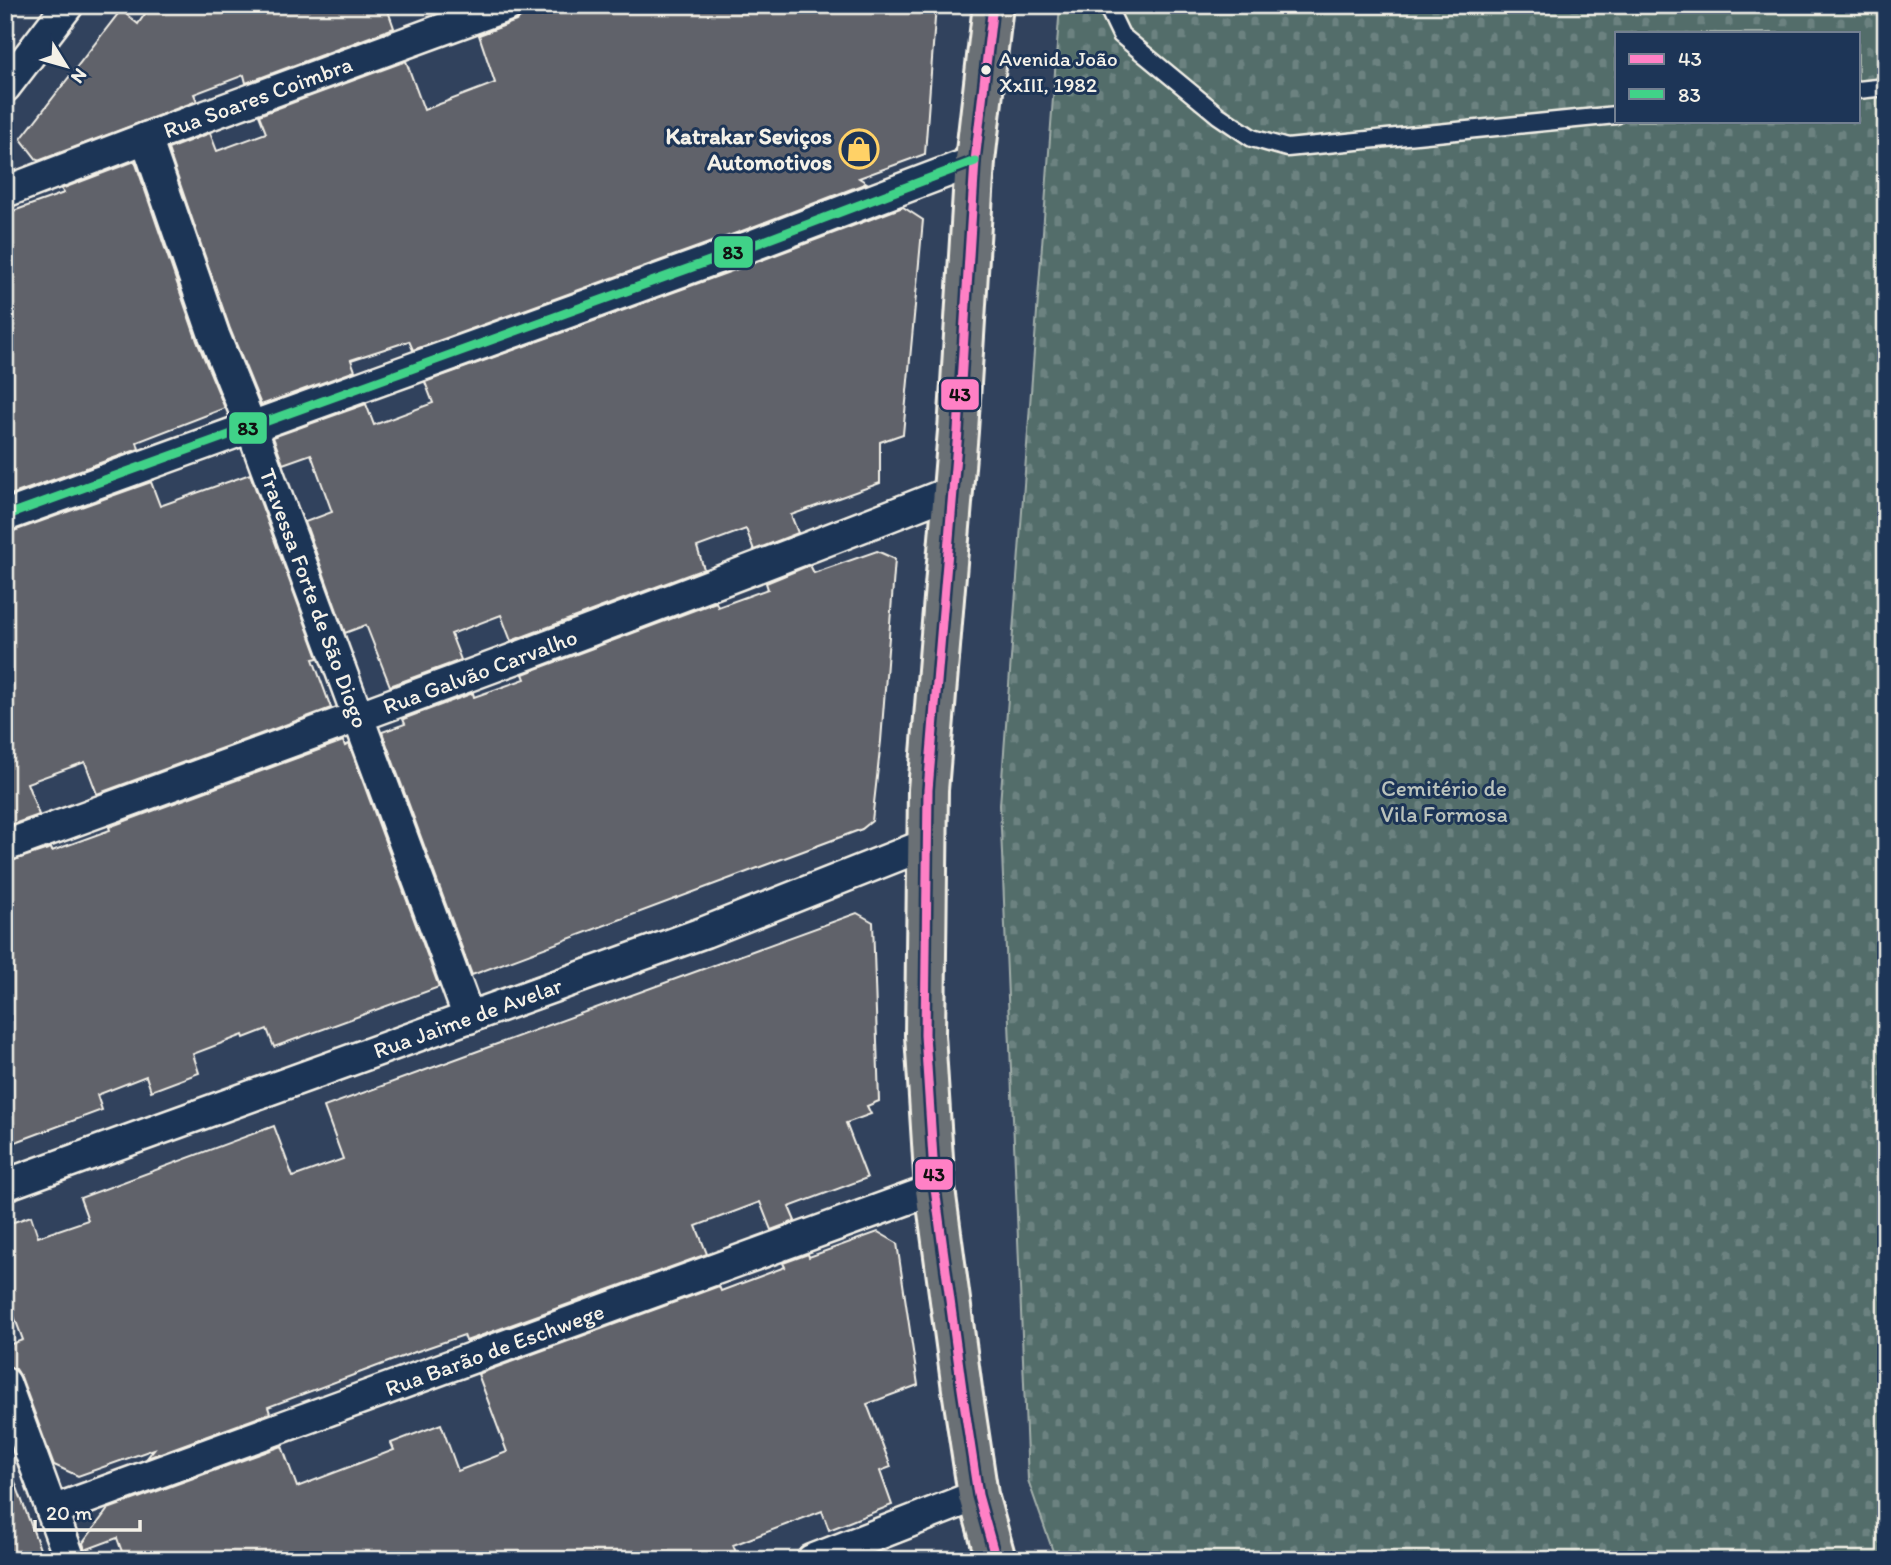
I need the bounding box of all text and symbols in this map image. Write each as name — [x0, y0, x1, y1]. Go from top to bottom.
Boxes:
north arrow — [32, 32, 102, 102]
legend — [1615, 32, 1860, 122]
place label: Avenida João XxIII, 1982 — [999, 46, 1118, 97]
text: 43 — [1678, 46, 1702, 71]
street label: Rua Soares Coimbra — [160, 50, 356, 144]
marker: Avenida João XxIII, 1982 — [979, 63, 993, 77]
text: N — [66, 64, 92, 88]
text: 83 — [1678, 82, 1701, 107]
place label: Katrakar Seviços Automotivos — [665, 122, 832, 176]
shop icon: Katrakar Seviços Automotivos — [838, 128, 880, 170]
line badge: 83 — [713, 235, 754, 269]
text: 83 — [723, 241, 743, 264]
line badge: 43 — [940, 378, 980, 411]
text: 43 — [949, 383, 971, 406]
line badge: 83 — [228, 411, 268, 445]
text: 83 — [238, 417, 258, 440]
street label: Travessa Forte de São Diogo — [253, 464, 375, 732]
street label: Rua Galvão Carvalho — [379, 623, 581, 720]
park label: Cemitério de Vila Formosa — [1380, 774, 1508, 828]
street label: Rua Jaime de Avelar — [370, 971, 566, 1065]
line badge: 43 — [914, 1158, 954, 1191]
text: 43 — [923, 1163, 945, 1186]
street label: Rua Barão de Eschwege — [381, 1297, 608, 1402]
scale bar — [35, 1488, 140, 1532]
text: 20 m — [46, 1500, 93, 1525]

